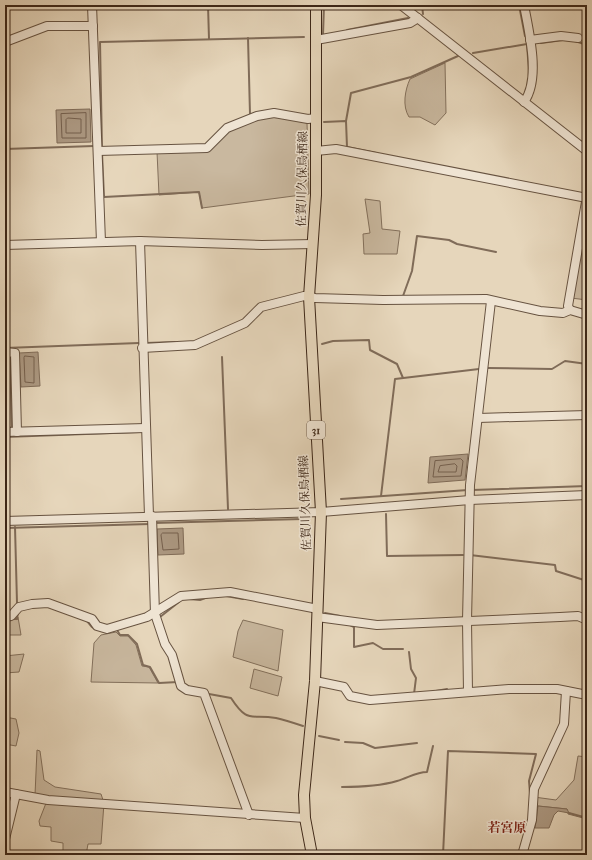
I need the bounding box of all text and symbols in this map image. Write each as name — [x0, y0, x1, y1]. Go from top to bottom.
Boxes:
street label: 佐賀川久保鳥栖線 — [294, 131, 310, 227]
road number: 31 — [307, 421, 325, 439]
street label: 佐賀川久保鳥栖線 — [296, 455, 314, 551]
district label: 若宮原 — [487, 820, 527, 835]

